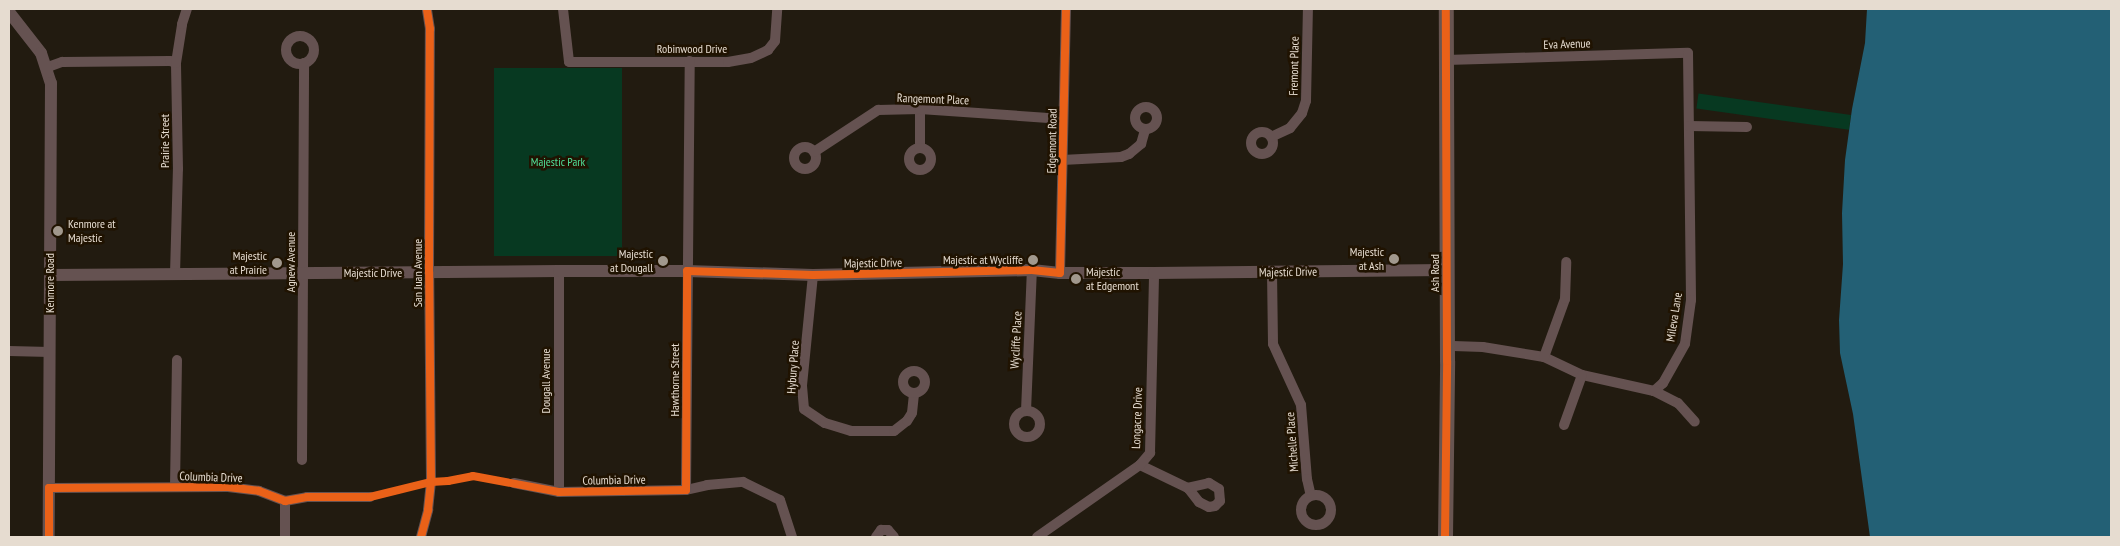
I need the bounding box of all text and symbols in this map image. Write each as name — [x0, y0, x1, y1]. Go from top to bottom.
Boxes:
street label: Fremont Place — [1286, 36, 1302, 96]
street label: Eva Avenue — [1543, 36, 1591, 52]
street label: Robinwood Drive — [657, 42, 727, 56]
street label: Rangemont Place — [897, 91, 969, 107]
street label: Edgemont Road — [1044, 108, 1060, 174]
street label: Prairie Street — [158, 114, 172, 168]
park label: Majestic Park — [531, 155, 585, 169]
place label: Kenmore at Majestic — [68, 217, 116, 245]
marker: Kenmore at Majestic — [52, 225, 64, 237]
street label: Agnew Avenue — [284, 232, 298, 292]
street label: San Juan Avenue — [411, 239, 425, 307]
place label: Majestic at Ash — [1350, 245, 1384, 273]
place label: Majestic at Dougall — [610, 247, 653, 275]
place label: Majestic at Prairie — [230, 249, 267, 277]
street label: Kenmore Road — [43, 253, 57, 313]
place label: Majestic at Wycliffe — [942, 253, 1023, 267]
marker: Majestic at Ash — [1388, 253, 1400, 265]
marker: Majestic at Wycliffe — [1027, 254, 1039, 266]
street label: Ash Road — [1428, 254, 1442, 292]
marker: Majestic at Dougall — [657, 255, 669, 267]
street label: Majestic Drive — [844, 255, 902, 271]
marker: Majestic at Prairie — [271, 257, 283, 269]
street label: Majestic Drive — [1259, 264, 1317, 280]
place label: Majestic at Edgemont — [1086, 265, 1139, 293]
street label: Majestic Drive — [344, 266, 402, 280]
marker: Majestic at Edgemont — [1070, 273, 1082, 285]
street label: Mileva Lane — [1663, 291, 1685, 343]
street label: Wycliffe Place — [1007, 311, 1025, 369]
street label: Hybury Place — [784, 340, 802, 394]
street label: Hawthorne Street — [668, 344, 682, 416]
street label: Dougall Avenue — [539, 348, 553, 414]
street label: Longacre Drive — [1129, 387, 1145, 449]
street label: Michelle Place — [1283, 412, 1301, 472]
street label: Columbia Drive — [179, 469, 243, 485]
street label: Columbia Drive — [582, 472, 646, 488]

